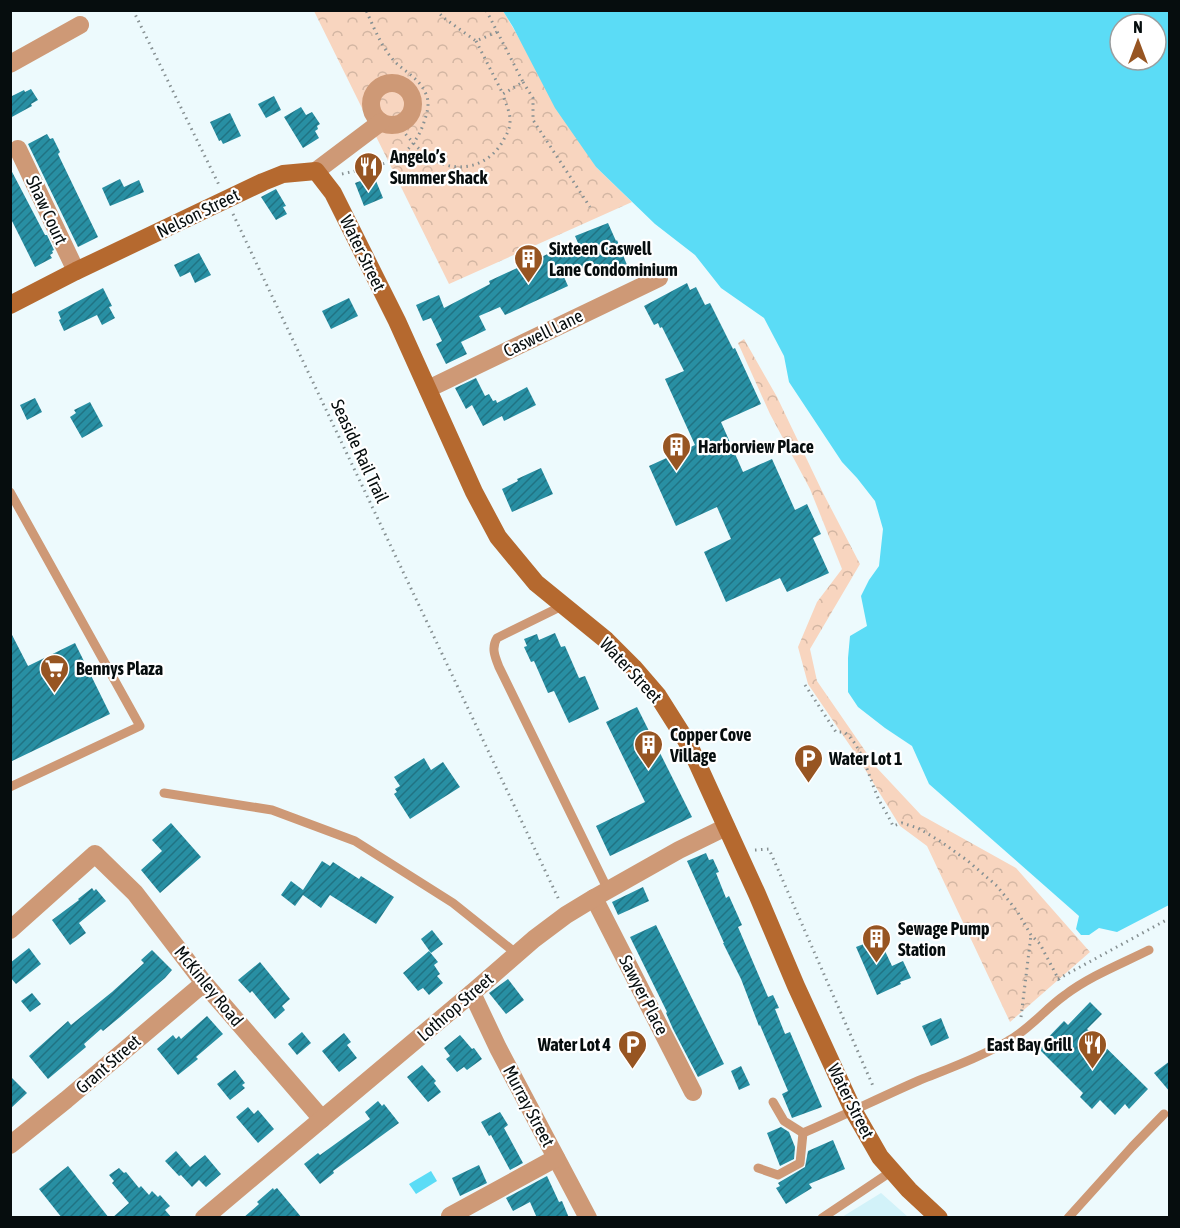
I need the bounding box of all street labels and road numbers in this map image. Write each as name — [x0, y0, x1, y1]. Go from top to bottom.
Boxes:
street label: Shaw Court — [22, 172, 72, 248]
street label: Nelson Street — [153, 184, 243, 242]
street label: Water Street — [336, 212, 390, 294]
street label: Caswell Lane — [500, 305, 586, 361]
street label: Seaside Rail Trail — [327, 396, 393, 506]
street label: Water Street — [596, 633, 666, 707]
street label: McKinley Road — [170, 942, 248, 1030]
street label: Sawyer Place — [615, 952, 673, 1038]
street label: Lothrop Street — [413, 968, 497, 1046]
street label: Grant Street — [71, 1030, 145, 1098]
street label: Water Street — [823, 1060, 879, 1142]
street label: Murray Street — [499, 1062, 559, 1150]

